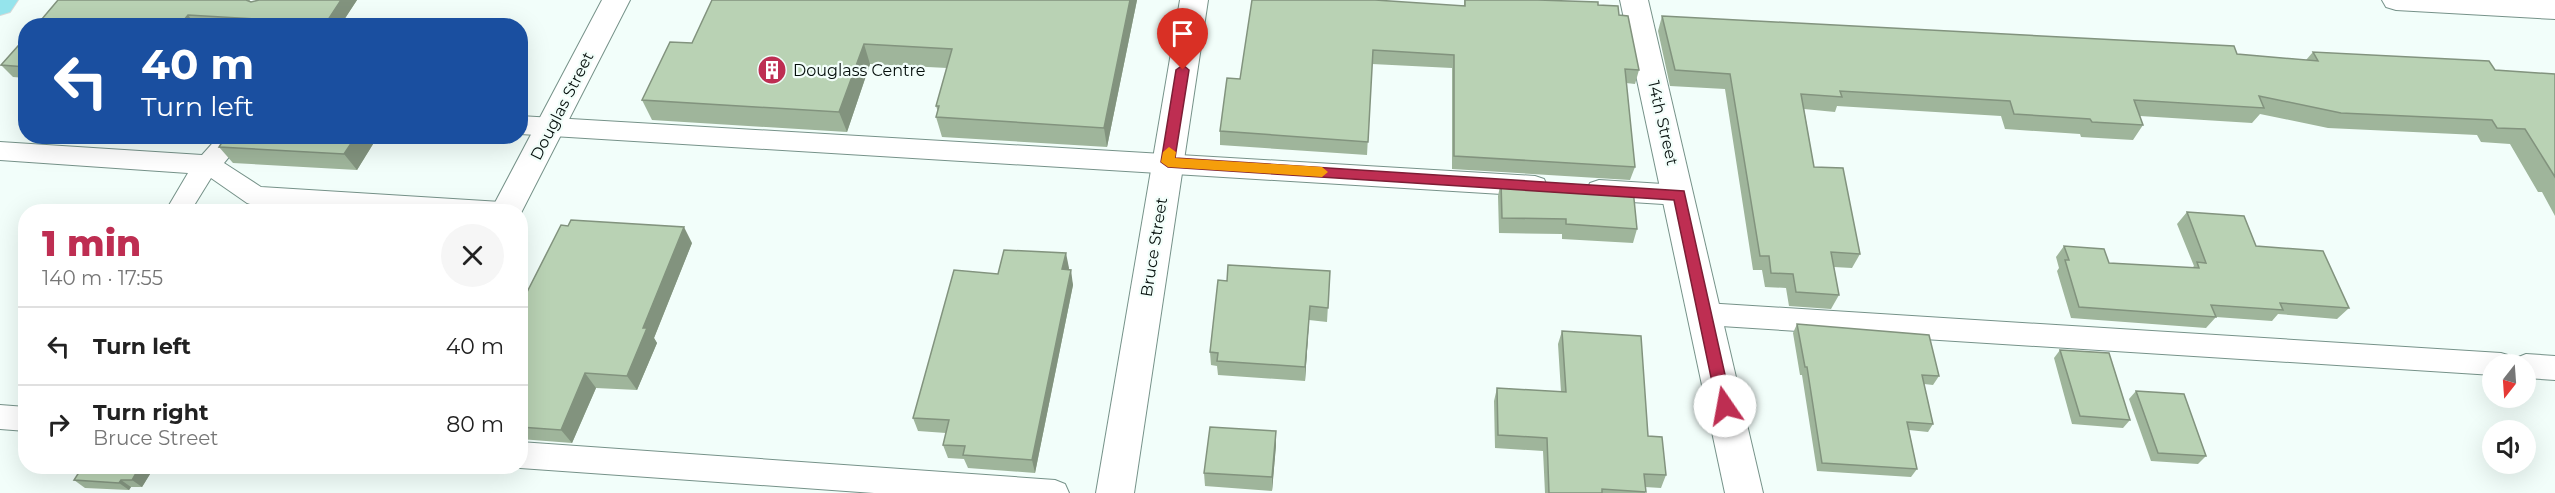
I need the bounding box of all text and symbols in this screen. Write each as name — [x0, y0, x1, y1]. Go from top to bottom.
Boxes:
pin — [1157, 8, 1208, 70]
icon: arrive — [1166, 17, 1199, 50]
text: 40 m — [141, 38, 254, 90]
icon: left — [42, 42, 120, 120]
street label: Douglas Street — [527, 48, 598, 163]
building icon: Douglass Centre — [756, 54, 788, 86]
place label: Douglass Centre — [793, 61, 925, 80]
street label: 14th Street — [1644, 79, 1682, 168]
text: Turn left — [141, 90, 254, 123]
street label: Bruce Street — [1137, 195, 1171, 298]
text: 1 min — [42, 221, 141, 265]
button: close — [441, 224, 504, 287]
text: 140 m · 17:55 — [42, 266, 163, 290]
icon: left — [42, 330, 75, 363]
text: Turn left — [93, 333, 191, 360]
text: 40 m — [446, 333, 504, 360]
north arrow — [2482, 354, 2536, 408]
map controls — [2482, 354, 2536, 474]
position arrow — [1693, 374, 1757, 438]
text: Turn right — [93, 399, 208, 426]
icon: right — [42, 408, 75, 441]
text: 80 m — [446, 411, 504, 438]
button: sound — [2482, 420, 2536, 474]
text: Bruce Street — [93, 426, 218, 450]

